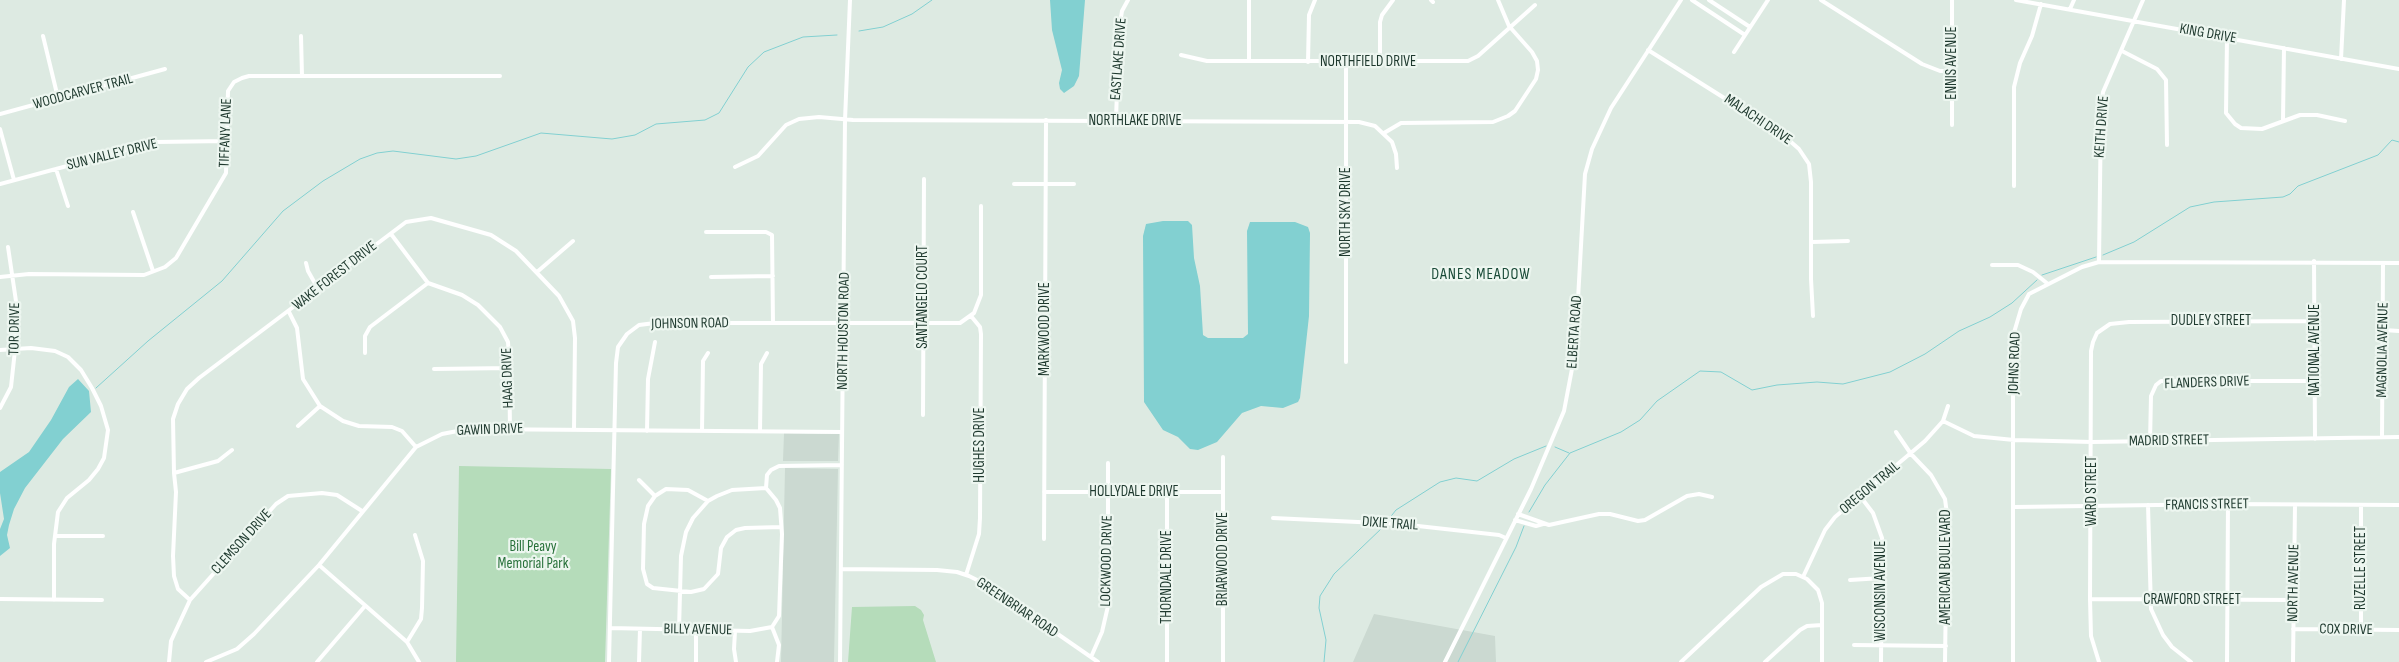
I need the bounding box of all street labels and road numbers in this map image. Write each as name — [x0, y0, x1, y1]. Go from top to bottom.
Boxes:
street label: EASTLAKE DRIVE — [1107, 17, 1131, 101]
street label: KING DRIVE — [2178, 20, 2238, 48]
street label: ENNIS AVENUE — [1943, 26, 1961, 100]
street label: NORTHFIELD DRIVE — [1320, 53, 1416, 71]
street label: WOODCARVER TRAIL — [31, 70, 135, 114]
street label: MALACHI DRIVE — [1721, 91, 1795, 149]
street label: KEITH DRIVE — [2091, 95, 2113, 159]
street label: TIFFANY LANE — [216, 98, 236, 168]
street label: NORTHLAKE DRIVE — [1088, 112, 1182, 130]
street label: SUN VALLEY DRIVE — [65, 135, 159, 175]
street label: NORTH SKY DRIVE — [1337, 167, 1355, 257]
street label: WAKE FOREST DRIVE — [289, 237, 381, 315]
street label: SANTANGELO COURT — [914, 245, 932, 349]
street label: NORTH HOUSTON ROAD — [834, 272, 854, 390]
street label: MARKWOOD DRIVE — [1036, 282, 1054, 376]
street label: ELBERTA ROAD — [1563, 295, 1587, 369]
street label: TOR DRIVE — [6, 302, 24, 356]
street label: MAGNOLIA AVENUE — [2373, 302, 2393, 398]
street label: NATIONAL AVENUE — [2306, 304, 2324, 396]
street label: DUDLEY STREET — [2171, 312, 2251, 330]
street label: JOHNSON ROAD — [651, 314, 729, 334]
street label: JOHNS ROAD — [2005, 331, 2025, 395]
street label: HAAG DRIVE — [498, 347, 518, 409]
street label: FLANDERS DRIVE — [2164, 373, 2250, 393]
street label: HUGHES DRIVE — [971, 407, 989, 483]
street label: GAWIN DRIVE — [456, 420, 524, 440]
street label: MADRID STREET — [2129, 431, 2209, 451]
street label: WARD STREET — [2083, 456, 2101, 526]
street label: OREGON TRAIL — [1836, 458, 1904, 518]
street label: HOLLYDALE DRIVE — [1089, 483, 1179, 501]
street label: FRANCIS STREET — [2165, 495, 2249, 515]
street label: CLEMSON DRIVE — [208, 506, 276, 578]
street label: AMERICAN BOULEVARD — [1937, 509, 1955, 625]
street label: BRIARWOOD DRIVE — [1214, 512, 1232, 606]
street label: DIXIE TRAIL — [1361, 513, 1419, 535]
street label: LOCKWOOD DRIVE — [1097, 515, 1117, 607]
street label: RUZELLE STREET — [2352, 526, 2370, 610]
street label: THORNDALE DRIVE — [1158, 530, 1176, 624]
street label: WISCONSIN AVENUE — [1872, 540, 1890, 642]
street label: NORTH AVENUE — [2284, 544, 2304, 622]
street label: GREENBRIAR ROAD — [973, 574, 1061, 642]
street label: CRAWFORD STREET — [2143, 591, 2241, 609]
street label: BILLY AVENUE — [664, 620, 732, 640]
street label: COX DRIVE — [2319, 621, 2373, 639]

